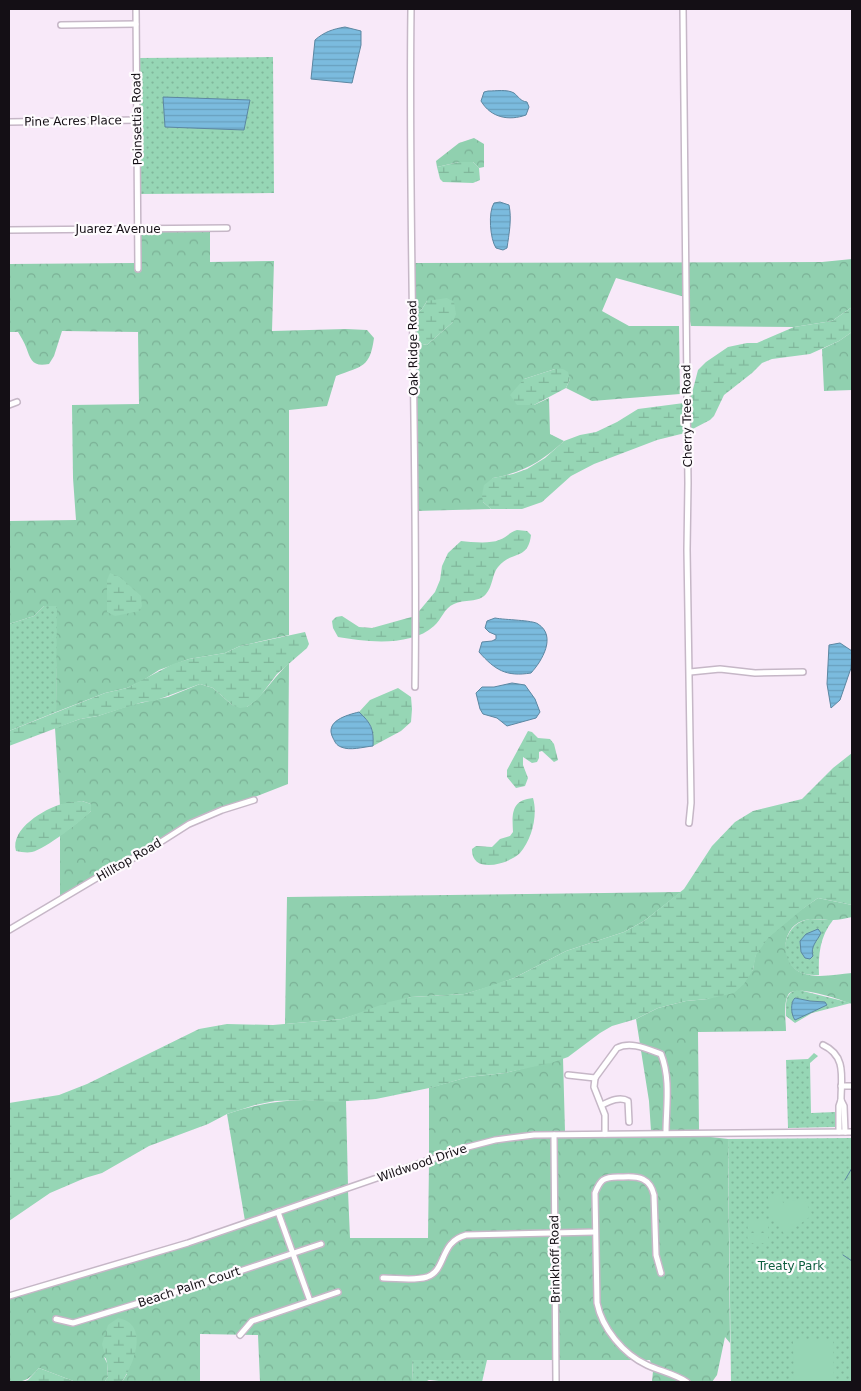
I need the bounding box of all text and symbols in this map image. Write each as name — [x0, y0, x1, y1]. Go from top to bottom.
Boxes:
street label: Poinsettia Road — [129, 73, 145, 165]
street label: Pine Acres Place — [24, 113, 122, 129]
street label: Juarez Avenue — [74, 222, 161, 236]
street label: Oak Ridge Road — [405, 300, 421, 396]
street label: Cherry Tree Road — [679, 364, 695, 468]
street label: Hilltop Road — [94, 836, 164, 884]
street label: Wildwood Drive — [375, 1141, 469, 1185]
street label: Brinkhoff Road — [547, 1215, 563, 1303]
park label: Treaty Park — [757, 1259, 824, 1273]
street label: Beach Palm Court — [136, 1264, 242, 1310]

